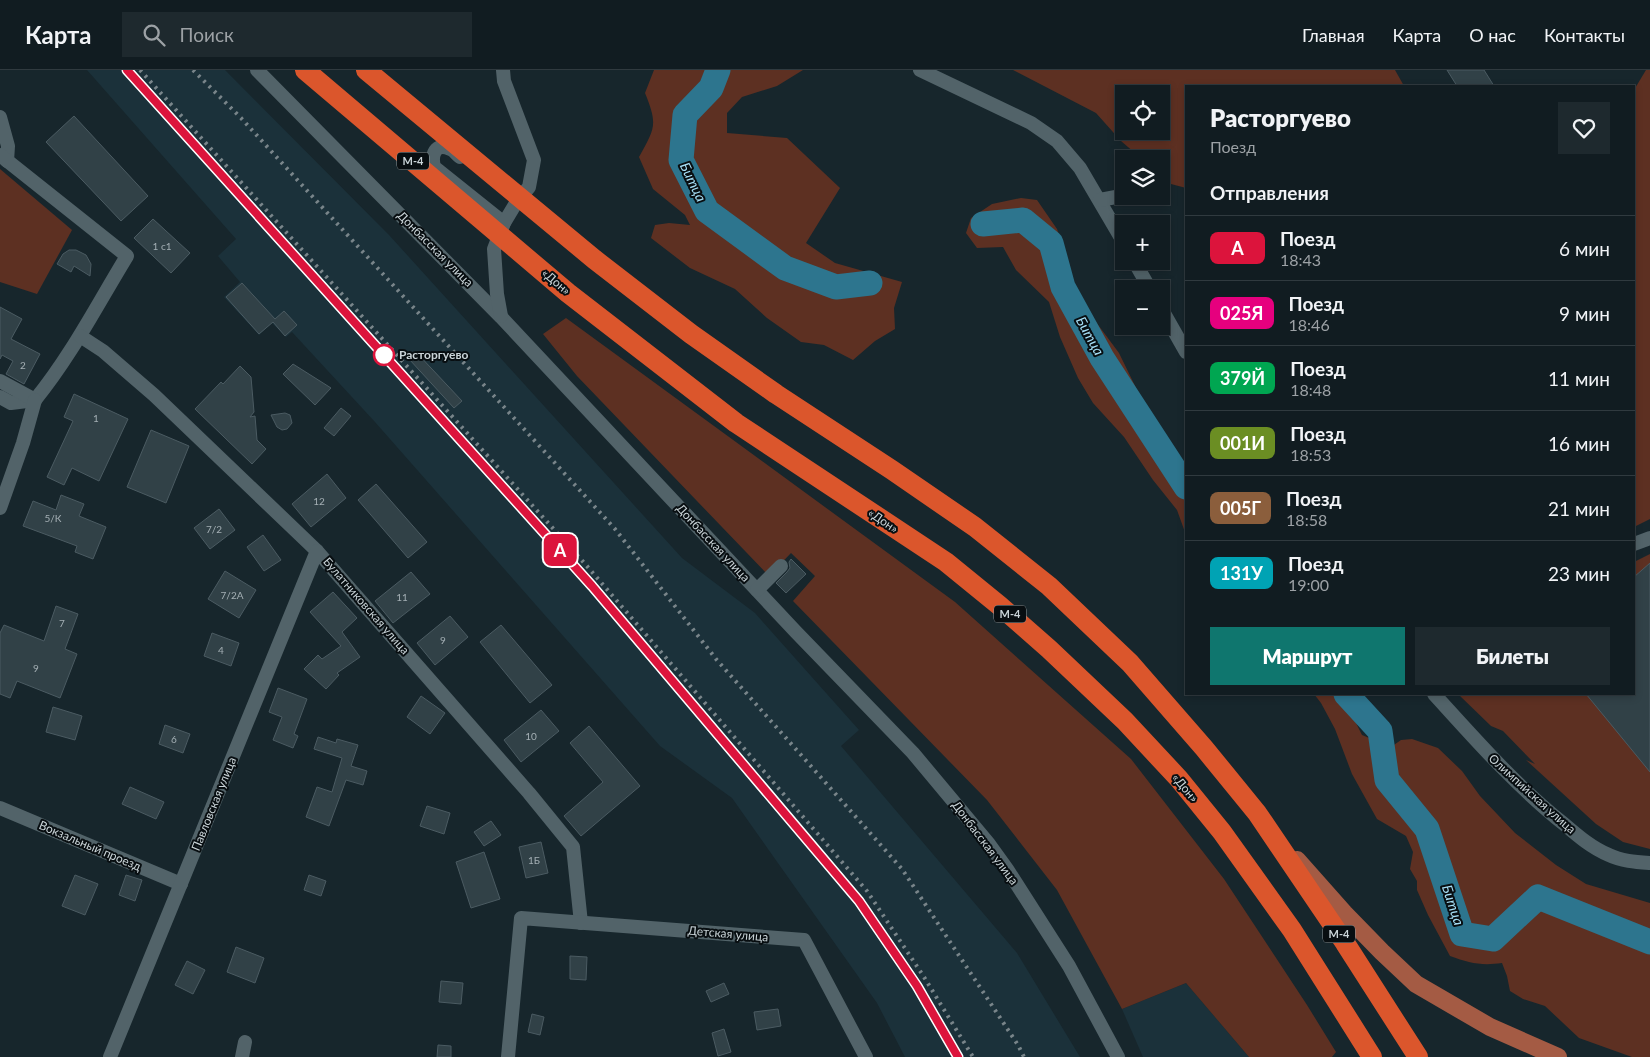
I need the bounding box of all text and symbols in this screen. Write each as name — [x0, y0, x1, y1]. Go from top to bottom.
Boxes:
search box — [122, 12, 472, 57]
text: Карта — [25, 20, 92, 49]
icon: search — [140, 21, 168, 49]
text: Поиск — [180, 23, 234, 46]
text: Главная — [1302, 24, 1365, 46]
text: Карта — [1393, 24, 1441, 46]
text: О нас — [1469, 24, 1516, 46]
text: Контакты — [1544, 24, 1625, 46]
map controls — [1115, 85, 1170, 335]
button: locate — [1115, 85, 1170, 140]
button: heart — [1558, 102, 1610, 154]
text: Расторгуево — [1210, 103, 1351, 132]
text: Поезд — [1210, 137, 1256, 156]
button: layers — [1115, 150, 1170, 205]
road number: М-4 — [397, 152, 429, 170]
water label: Битца — [677, 159, 710, 204]
text: Отправления — [1210, 181, 1329, 204]
street label: Донбасская улица — [394, 208, 476, 290]
button: + — [1115, 215, 1170, 270]
text: Поезд — [1280, 227, 1336, 250]
text: A — [1231, 237, 1244, 259]
text: 6 мин — [1559, 237, 1610, 260]
house number: 1 с1 — [153, 240, 172, 252]
text: 18:43 — [1280, 250, 1321, 269]
street label: «Дон» — [539, 265, 574, 298]
button: − — [1115, 280, 1170, 335]
text: Поезд — [1289, 292, 1344, 315]
text: 025Я — [1220, 302, 1264, 324]
text: 9 мин — [1559, 302, 1610, 325]
water label: Битца — [1073, 314, 1108, 358]
text: 18:46 — [1289, 315, 1330, 334]
marker: Расторгуево — [373, 344, 395, 366]
place label: Расторгуево — [399, 347, 468, 362]
text: Поезд — [1290, 357, 1346, 380]
house number: 2 — [20, 359, 26, 371]
text: 379Й — [1220, 367, 1265, 389]
text: 11 мин — [1548, 367, 1610, 390]
text: 18:48 — [1290, 380, 1331, 399]
house number: 1 — [93, 412, 99, 424]
text: Поезд — [1290, 422, 1346, 445]
text: 001И — [1220, 432, 1265, 454]
text: 16 мин — [1548, 432, 1610, 455]
text: 18:53 — [1290, 445, 1331, 464]
text: Поезд — [1286, 487, 1342, 510]
house number: 12 — [313, 495, 325, 507]
text: 005Г — [1220, 497, 1261, 519]
text: 21 мин — [1548, 497, 1610, 520]
street label: Донбасская улица — [673, 501, 753, 585]
street label: «Дон» — [865, 505, 901, 536]
text: 18:58 — [1286, 510, 1327, 529]
house number: 5/К — [44, 512, 62, 524]
house number: 7/2 — [206, 523, 222, 535]
line badge: A — [544, 534, 576, 566]
text: A — [554, 539, 566, 561]
text: Поезд — [1288, 552, 1343, 575]
street label: Булатниковская улица — [320, 554, 413, 657]
text: 131У — [1220, 562, 1263, 584]
text: 23 мин — [1548, 562, 1610, 585]
text: 19:00 — [1288, 575, 1329, 594]
house number: 7/2А — [221, 589, 244, 601]
house number: 11 — [396, 591, 408, 603]
road number: М-4 — [994, 606, 1026, 622]
house number: 7 — [59, 617, 65, 629]
button: Маршрут — [1210, 627, 1405, 685]
button: Билеты — [1415, 627, 1610, 685]
house number: 9 — [440, 634, 446, 646]
house number: 4 — [218, 644, 224, 656]
house number: 9 — [33, 662, 39, 674]
house number: 10 — [525, 730, 537, 742]
house number: 6 — [171, 733, 177, 745]
street label: Олимпийская улица — [1486, 751, 1579, 837]
street label: Павловская улица — [188, 755, 239, 853]
street label: «Дон» — [1169, 770, 1202, 805]
street label: Донбасская улица — [949, 798, 1022, 888]
street label: Вокзальный проезд — [37, 817, 144, 874]
house number: 1Б — [528, 854, 540, 866]
water label: Битца — [1439, 883, 1468, 927]
street label: Детская улица — [687, 923, 769, 944]
road number: М-4 — [1323, 926, 1355, 942]

